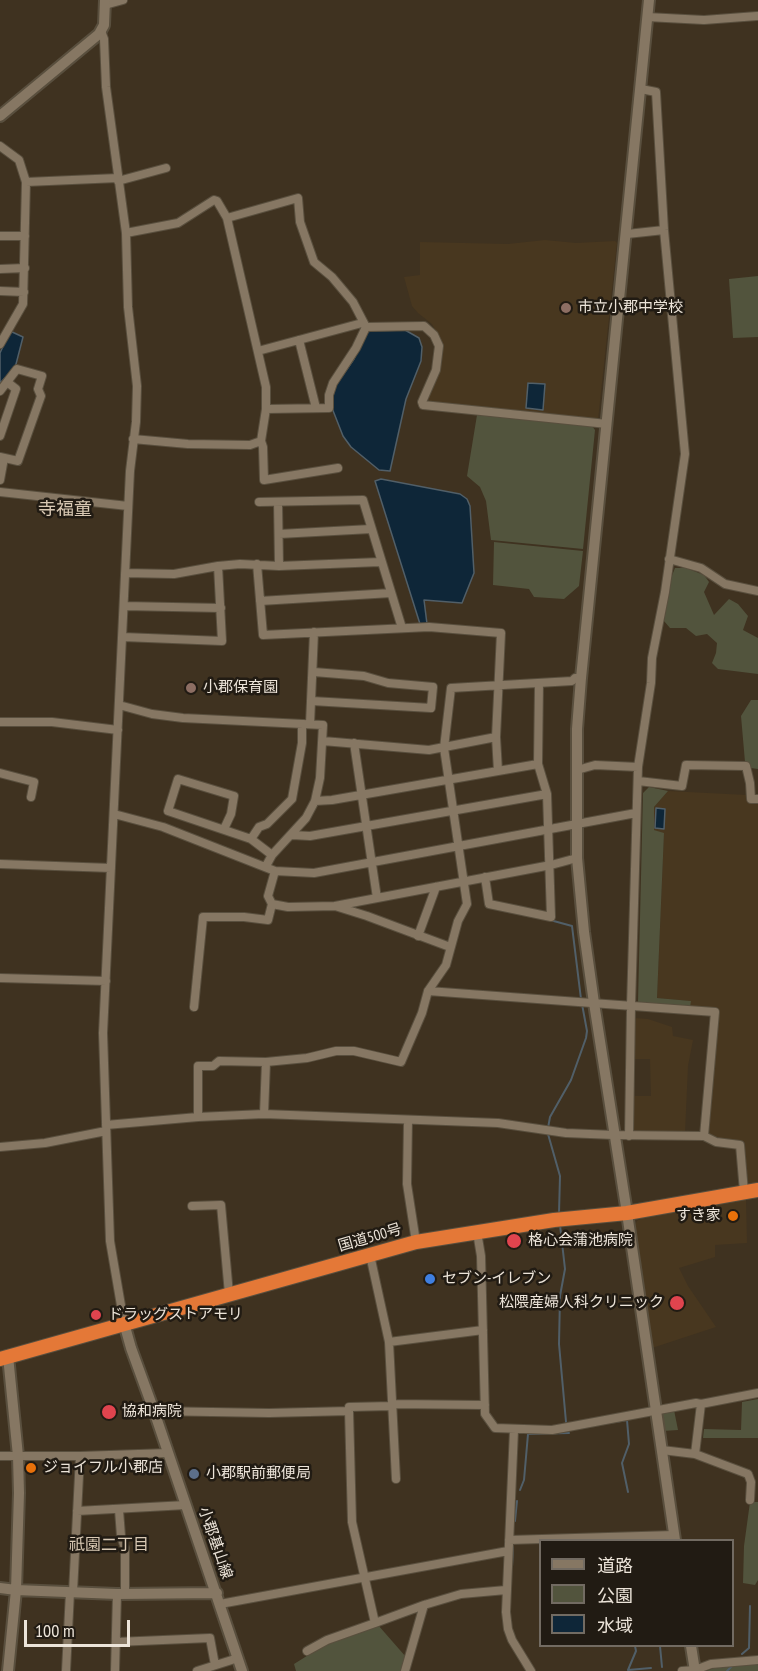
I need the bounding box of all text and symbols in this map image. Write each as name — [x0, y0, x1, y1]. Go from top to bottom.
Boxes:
place label: 市立小郡中学校 — [578, 299, 683, 317]
marker: 市立小郡中学校 — [559, 301, 573, 315]
district label: 寺福童 — [38, 499, 92, 521]
place label: 小郡保育園 — [203, 679, 278, 697]
marker: 小郡保育園 — [184, 681, 198, 695]
place label: すき家 — [676, 1207, 721, 1225]
marker: すき家 — [726, 1209, 740, 1223]
street label: 国道500号 — [336, 1220, 404, 1256]
marker: 格心会蒲池病院 — [505, 1232, 523, 1250]
place label: 格心会蒲池病院 — [528, 1232, 633, 1250]
place label: セブン-イレブン — [442, 1270, 551, 1288]
marker: セブン-イレブン — [423, 1272, 437, 1286]
place label: 松隈産婦人科クリニック — [499, 1294, 664, 1312]
marker: 松隈産婦人科クリニック — [668, 1294, 686, 1312]
place label: ドラッグストアモリ — [108, 1306, 243, 1324]
marker: ドラッグストアモリ — [89, 1308, 103, 1322]
marker: 協和病院 — [100, 1403, 118, 1421]
place label: 協和病院 — [122, 1403, 182, 1421]
place label: ジョイフル小郡店 — [43, 1459, 163, 1477]
marker: ジョイフル小郡店 — [24, 1461, 38, 1475]
place label: 小郡駅前郵便局 — [206, 1465, 311, 1483]
marker: 小郡駅前郵便局 — [187, 1467, 201, 1481]
street label: 小郡基山線 — [194, 1505, 236, 1581]
district label: 祇園二丁目 — [69, 1535, 149, 1555]
legend — [539, 1539, 734, 1647]
text: 道路 — [597, 1554, 633, 1577]
text: 公園 — [597, 1584, 633, 1607]
scale bar — [27, 1608, 134, 1646]
text: 水域 — [597, 1614, 633, 1637]
text: 100 m — [35, 1619, 75, 1642]

